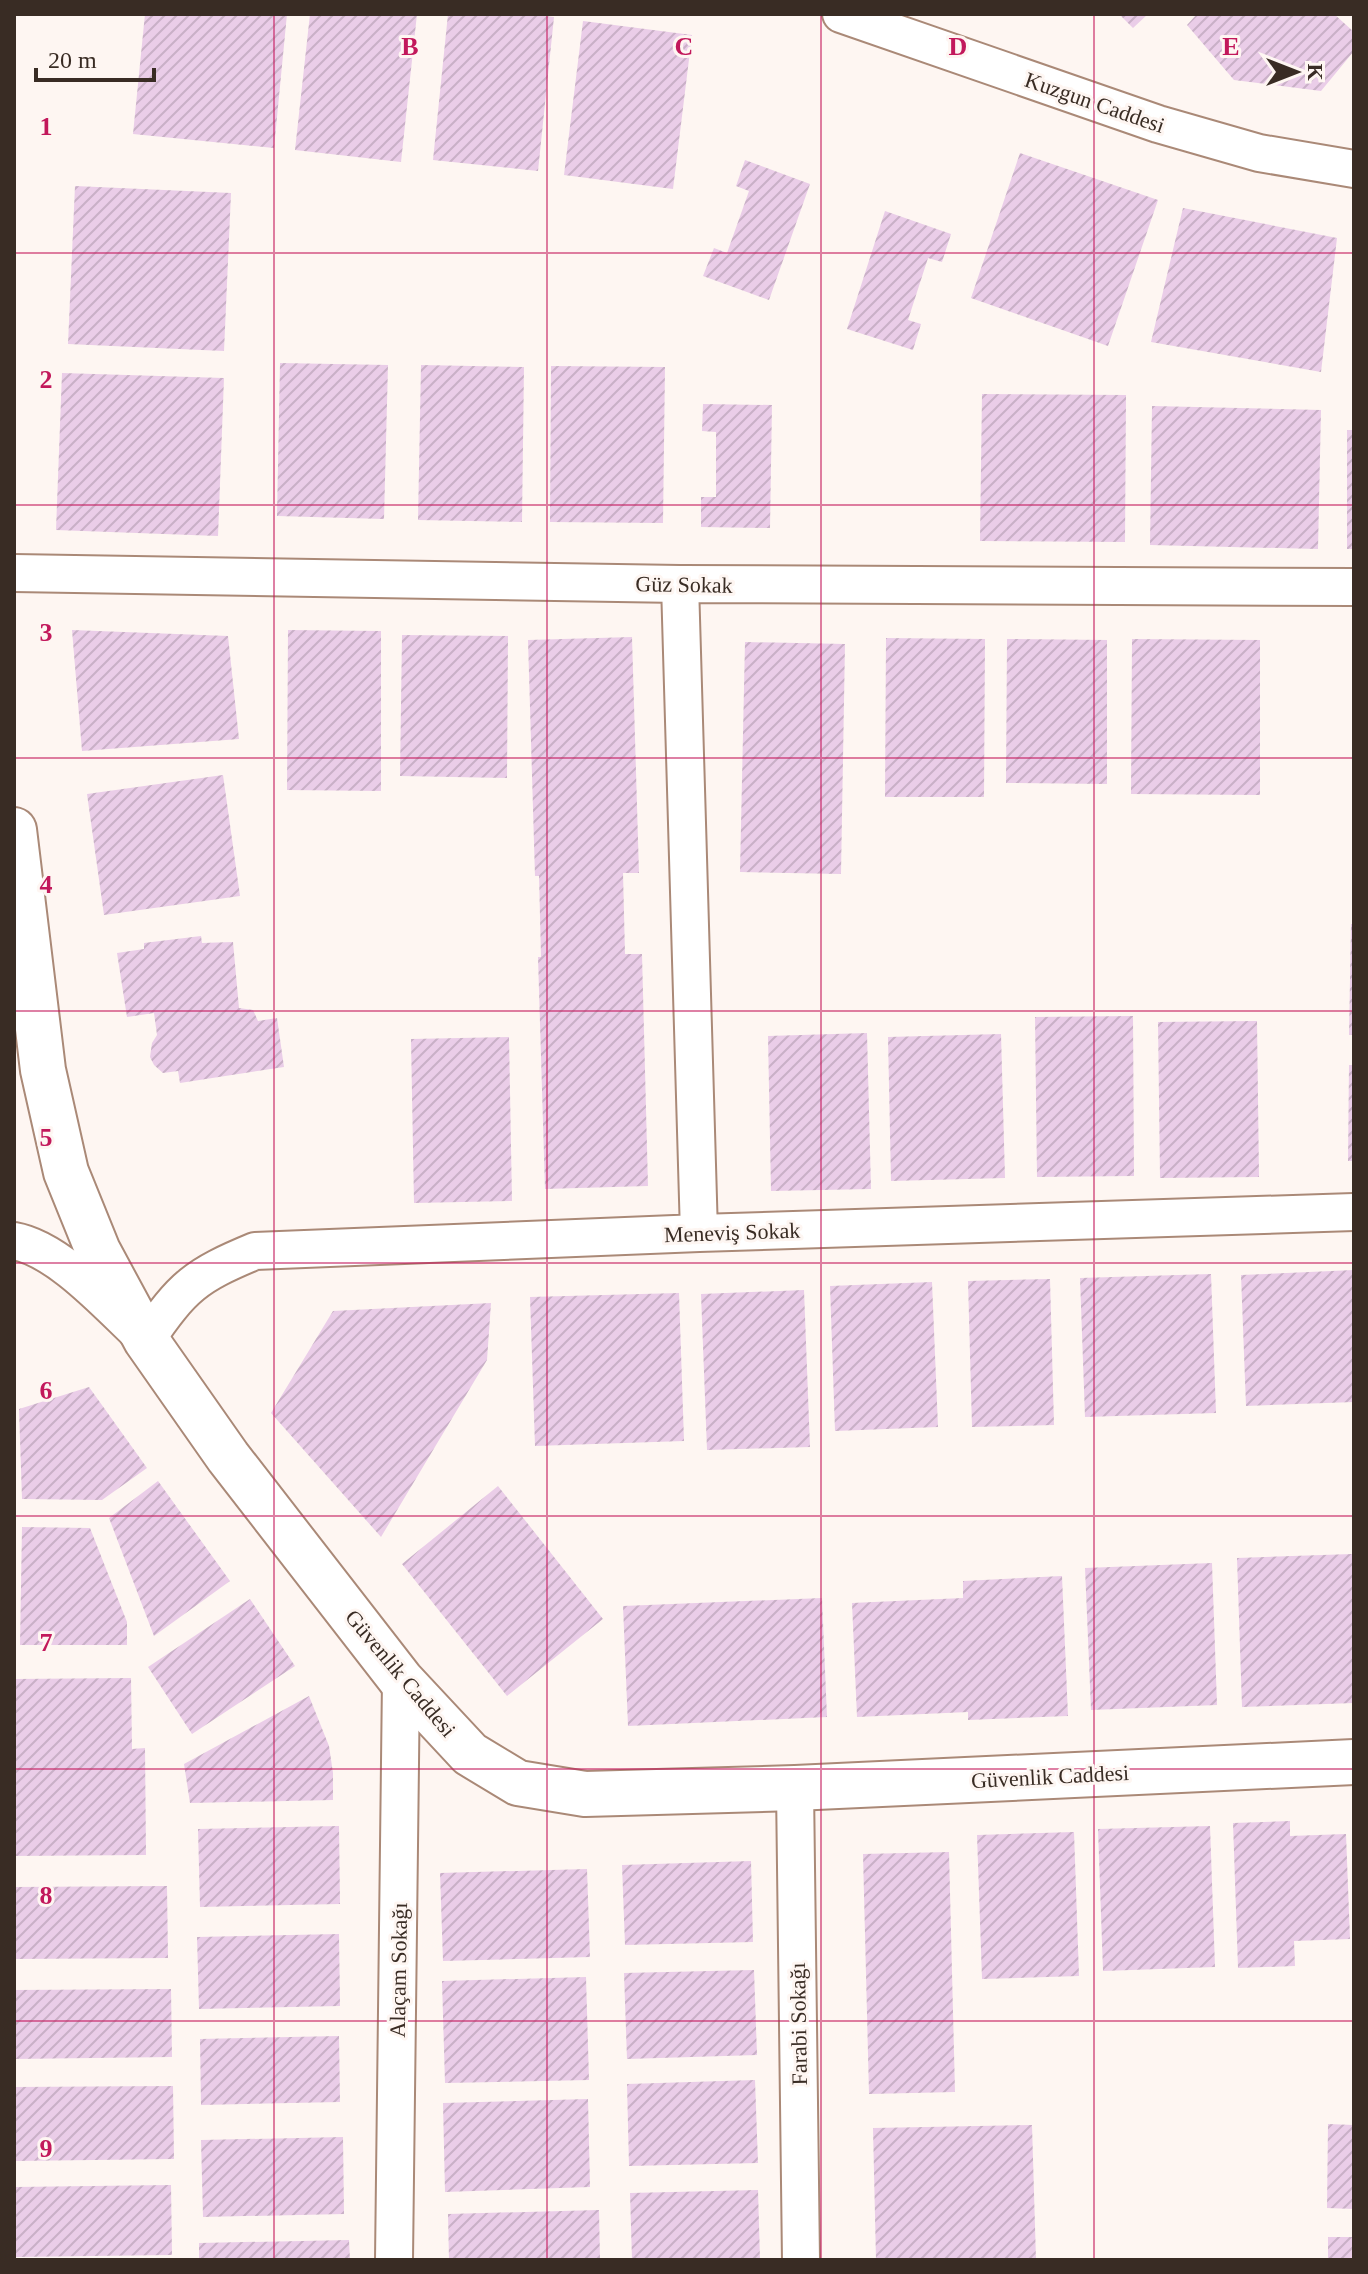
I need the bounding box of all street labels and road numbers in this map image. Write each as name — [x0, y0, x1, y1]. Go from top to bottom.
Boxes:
street label: Kuzgun Caddesi — [1022, 67, 1168, 138]
street label: Güz Sokak — [635, 571, 733, 598]
street label: Meneviş Sokak — [663, 1218, 801, 1247]
street label: Güvenlik Caddesi — [340, 1605, 461, 1742]
street label: Güvenlik Caddesi — [970, 1760, 1130, 1793]
street label: Alaçam Sokağı — [385, 1902, 412, 2038]
street label: Farabi Sokağı — [785, 1962, 812, 2086]

